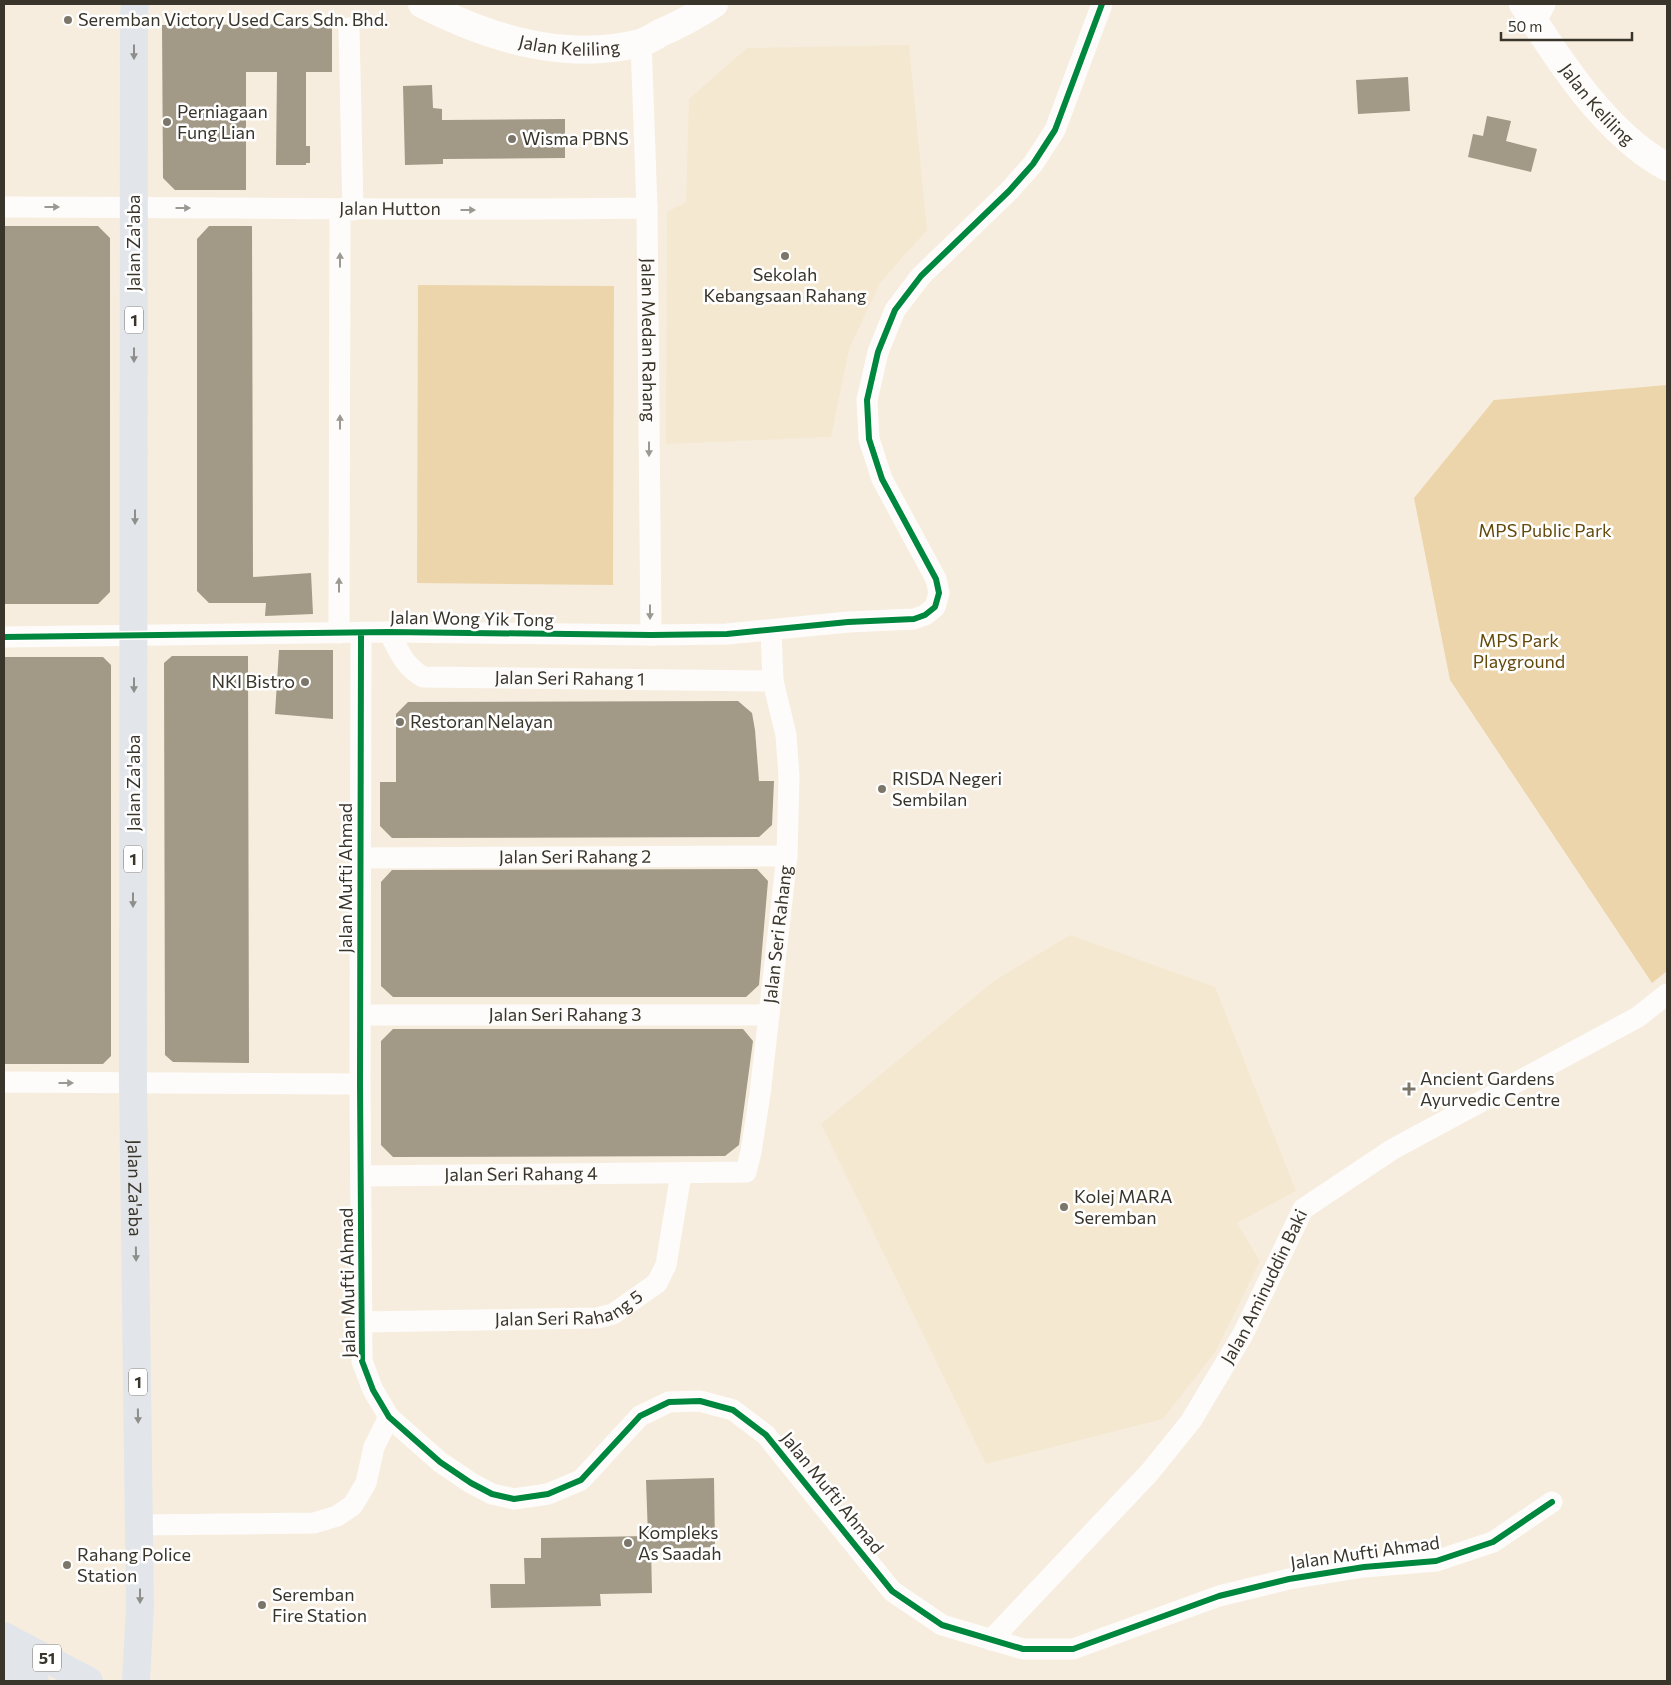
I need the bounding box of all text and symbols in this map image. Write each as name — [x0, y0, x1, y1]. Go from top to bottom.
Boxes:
place label: Seremban Victory Used Cars Sdn. Bhd. — [78, 8, 388, 30]
scale bar — [1501, 10, 1632, 42]
marker: Seremban Victory Used Cars Sdn. Bhd. — [62, 14, 74, 26]
text: 50 m — [1508, 17, 1542, 35]
street label: Jalan Keliling — [517, 30, 622, 60]
one-way arrow — [130, 45, 138, 61]
street label: Jalan Keliling — [1556, 59, 1639, 150]
place label: Perniagaan Fung Lian — [177, 100, 268, 143]
marker: Perniagaan Fung Lian — [161, 116, 173, 128]
place label: Wisma PBNS — [522, 127, 629, 149]
marker: Wisma PBNS — [506, 133, 518, 145]
street label: Jalan Za'aba — [122, 194, 144, 292]
street label: Jalan Hutton — [339, 197, 441, 219]
one-way arrow — [45, 203, 61, 211]
one-way arrow — [175, 204, 191, 212]
one-way arrow — [460, 206, 476, 214]
marker: Sekolah Kebangsaan Rahang — [779, 250, 791, 262]
one-way arrow — [336, 251, 344, 267]
street label: Jalan Medan Rahang — [637, 258, 661, 422]
place label: Sekolah Kebangsaan Rahang — [703, 263, 867, 306]
road number: 1 — [125, 306, 143, 334]
one-way arrow — [130, 347, 138, 363]
one-way arrow — [336, 414, 344, 430]
one-way arrow — [645, 441, 653, 457]
one-way arrow — [131, 510, 139, 526]
park label: MPS Public Park — [1478, 519, 1612, 541]
one-way arrow — [335, 576, 343, 592]
one-way arrow — [646, 604, 654, 620]
street label: Jalan Wong Yik Tong — [390, 606, 555, 630]
park label: MPS Park Playground — [1473, 629, 1565, 672]
street label: Jalan Seri Rahang 1 — [494, 666, 645, 690]
place label: NKI Bistro — [211, 670, 295, 692]
marker: NKI Bistro — [299, 676, 311, 688]
one-way arrow — [130, 677, 138, 693]
place label: Restoran Nelayan — [410, 710, 553, 732]
marker: Restoran Nelayan — [394, 716, 406, 728]
street label: Jalan Za'aba — [122, 734, 144, 832]
place label: RISDA Negeri Sembilan — [892, 767, 1002, 810]
marker: RISDA Negeri Sembilan — [876, 783, 888, 795]
street label: Jalan Mufti Ahmad — [334, 803, 356, 953]
street label: Jalan Seri Rahang 2 — [499, 845, 651, 867]
road number: 1 — [124, 846, 142, 872]
street label: Jalan Seri Rahang — [758, 864, 796, 1005]
one-way arrow — [129, 892, 137, 908]
street label: Jalan Seri Rahang 3 — [489, 1003, 641, 1025]
place label: Ancient Gardens Ayurvedic Centre — [1420, 1067, 1560, 1110]
one-way arrow — [59, 1079, 75, 1087]
marker: Ancient Gardens Ayurvedic Centre — [1402, 1082, 1416, 1096]
street label: Jalan Za'aba — [124, 1139, 147, 1237]
street label: Jalan Seri Rahang 4 — [444, 1162, 598, 1185]
place label: Kolej MARA Seremban — [1074, 1185, 1172, 1228]
marker: Kolej MARA Seremban — [1058, 1201, 1070, 1213]
street label: Jalan Aminuddin Baki — [1216, 1205, 1311, 1368]
street label: Jalan Mufti Ahmad — [335, 1208, 359, 1358]
one-way arrow — [132, 1246, 140, 1262]
street label: Jalan Seri Rahang 5 — [494, 1285, 646, 1330]
road number: 1 — [129, 1368, 147, 1395]
one-way arrow — [134, 1409, 142, 1425]
street label: Jalan Mufti Ahmad — [777, 1427, 889, 1558]
place label: Kompleks As Saadah — [638, 1521, 722, 1564]
street label: Jalan Mufti Ahmad — [1289, 1531, 1441, 1573]
marker: Kompleks As Saadah — [622, 1537, 634, 1549]
place label: Rahang Police Station — [77, 1543, 191, 1586]
marker: Rahang Police Station — [61, 1559, 73, 1571]
place label: Seremban Fire Station — [272, 1583, 367, 1626]
one-way arrow — [136, 1589, 144, 1605]
marker: Seremban Fire Station — [256, 1599, 268, 1611]
road number: 51 — [33, 1645, 61, 1672]

